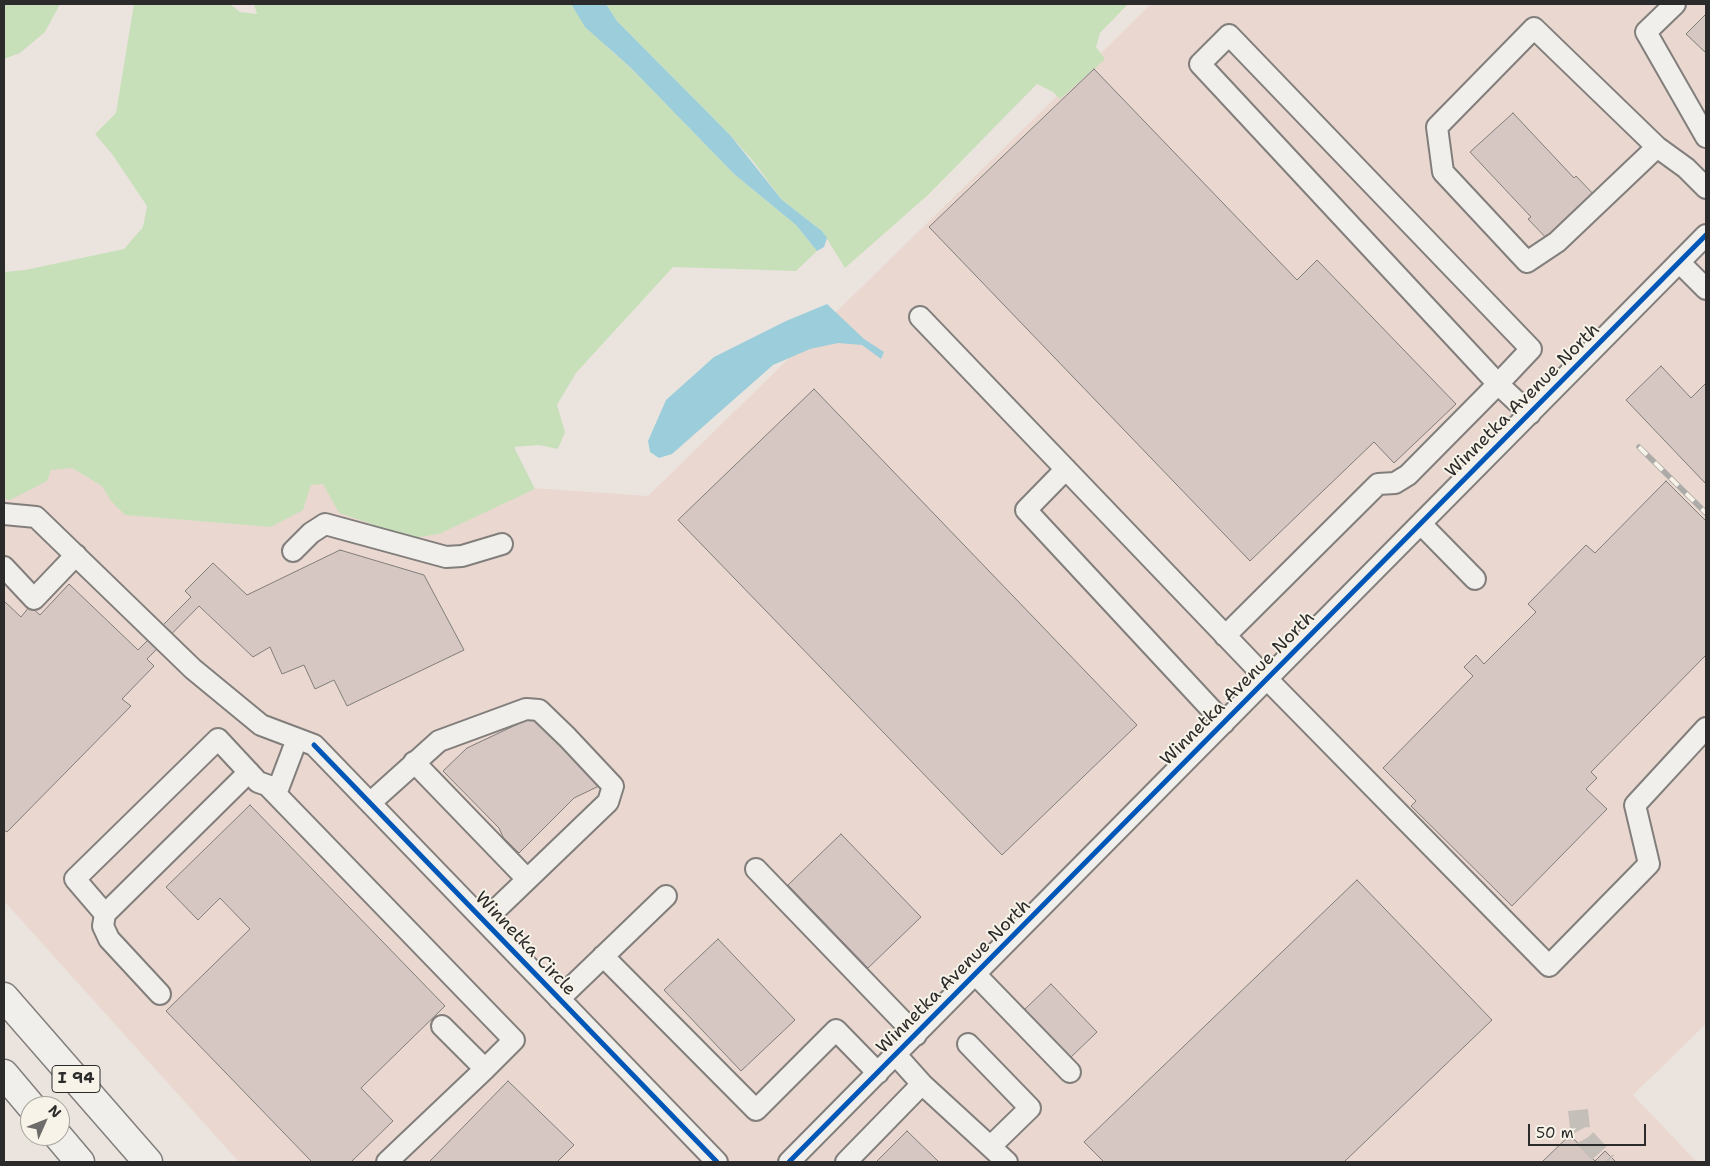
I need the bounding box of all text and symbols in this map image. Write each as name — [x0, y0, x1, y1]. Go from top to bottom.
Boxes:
street label: Winnetka Avenue North — [1441, 319, 1605, 483]
street label: Winnetka Avenue North — [1156, 607, 1320, 771]
street label: Winnetka Circle — [470, 888, 580, 1000]
street label: Winnetka Avenue North — [872, 895, 1036, 1059]
road number: I 94 — [52, 1066, 100, 1092]
north arrow — [20, 1096, 70, 1146]
text: N — [45, 1101, 65, 1122]
scale bar — [1530, 1114, 1648, 1146]
text: 50 m — [1536, 1123, 1574, 1143]

